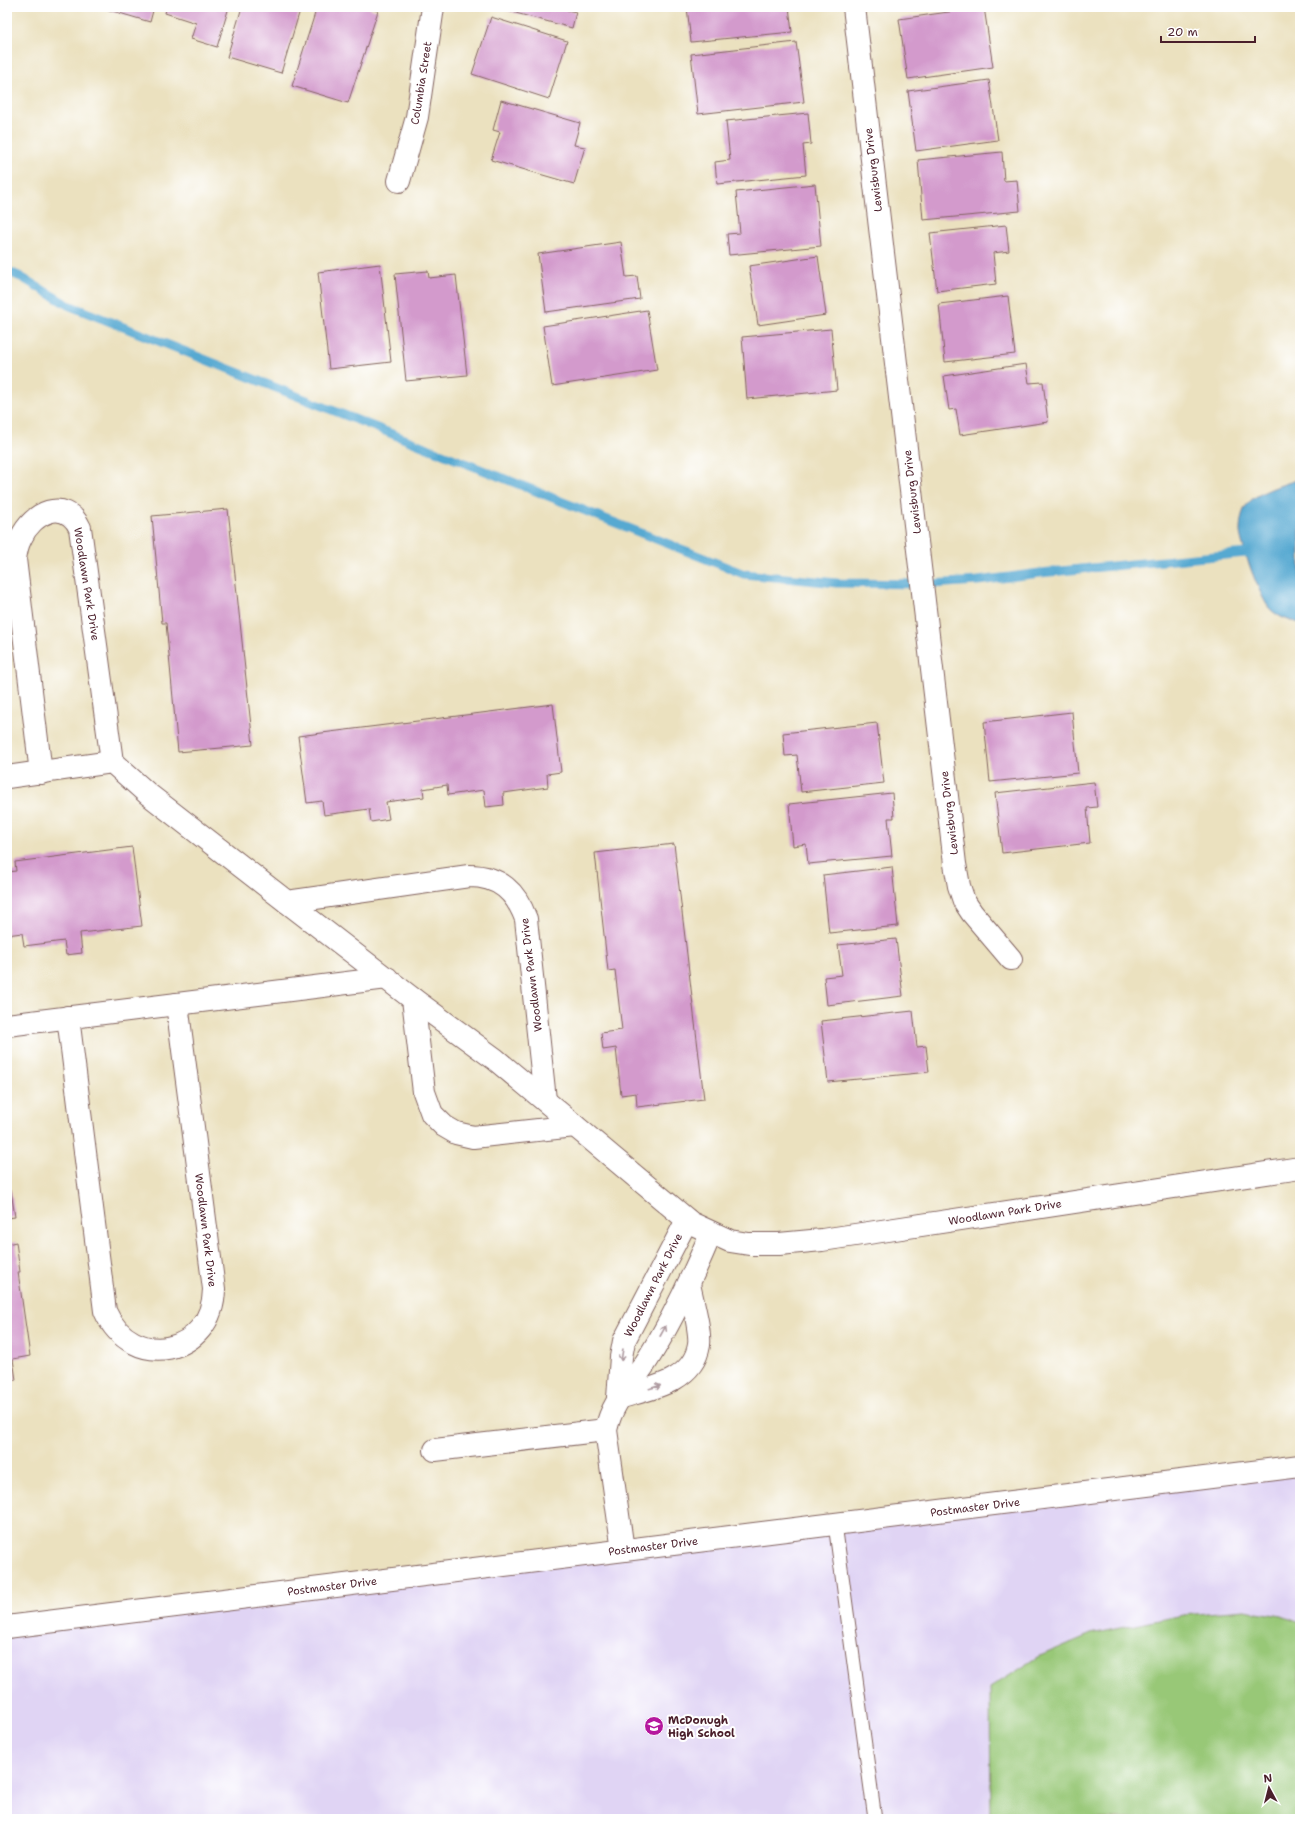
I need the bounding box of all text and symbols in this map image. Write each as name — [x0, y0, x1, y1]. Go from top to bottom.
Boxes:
scale bar — [1161, 18, 1255, 44]
text: 20 m — [1167, 24, 1198, 40]
street label: Columbia Street — [407, 40, 436, 126]
street label: Lewisburg Drive — [861, 127, 886, 213]
street label: Lewisburg Drive — [900, 449, 925, 535]
street label: Woodlawn Park Drive — [70, 526, 103, 642]
street label: Lewisburg Drive — [937, 770, 962, 856]
street label: Woodlawn Park Drive — [517, 917, 546, 1033]
street label: Woodlawn Park Drive — [191, 1172, 220, 1288]
street label: Woodlawn Park Drive — [947, 1196, 1063, 1229]
street label: Woodlawn Park Drive — [621, 1231, 686, 1340]
one-way arrow — [660, 1325, 667, 1337]
one-way arrow — [618, 1349, 626, 1362]
one-way arrow — [649, 1383, 662, 1390]
street label: Postmaster Drive — [929, 1495, 1021, 1520]
street label: Postmaster Drive — [607, 1534, 699, 1559]
street label: Postmaster Drive — [286, 1574, 378, 1599]
place label: McDonugh High School — [668, 1713, 735, 1741]
school or university icon: McDonugh High School — [643, 1715, 665, 1737]
north arrow — [1249, 1768, 1289, 1808]
text: N — [1263, 1771, 1273, 1787]

